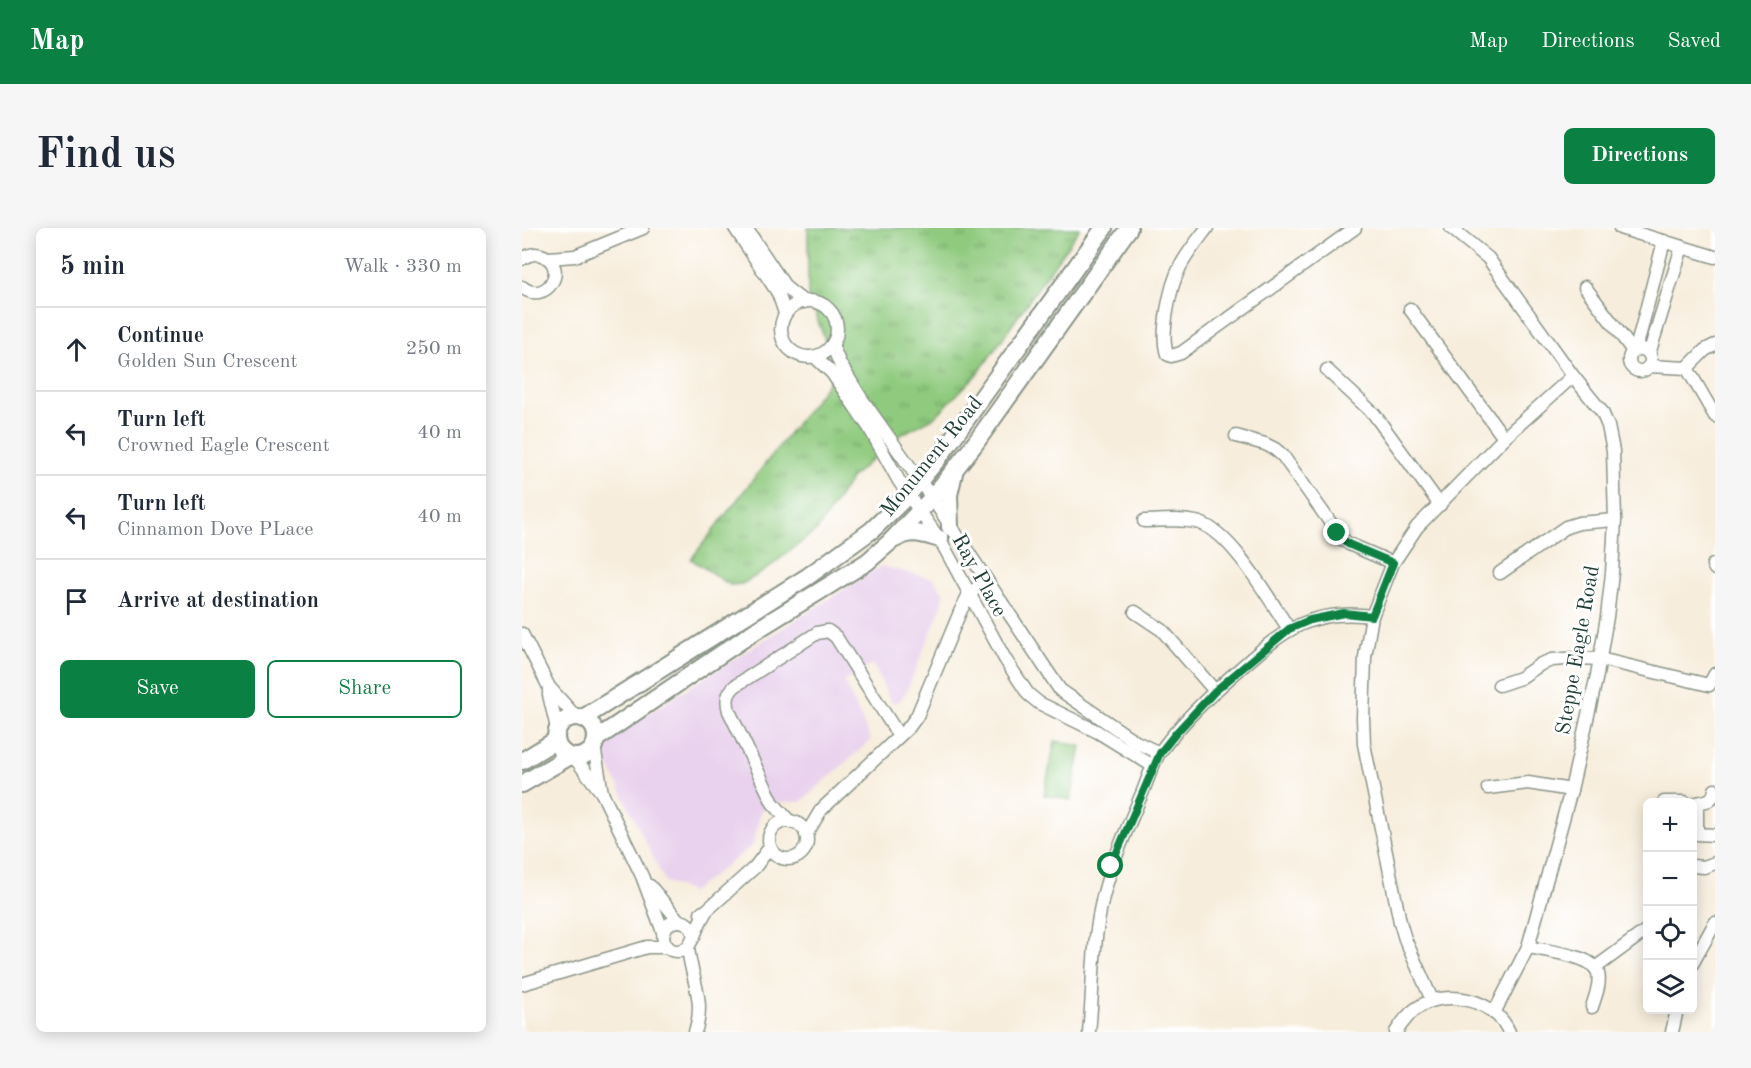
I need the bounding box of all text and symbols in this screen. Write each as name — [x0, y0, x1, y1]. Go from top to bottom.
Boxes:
text: Map — [30, 28, 84, 56]
text: Map — [1469, 31, 1508, 52]
text: Directions — [1541, 31, 1635, 52]
text: Saved — [1668, 31, 1721, 52]
button: Directions — [1564, 128, 1715, 184]
text: Find us — [36, 135, 175, 177]
text: 5 min — [60, 254, 125, 280]
text: Walk · 330 m — [343, 257, 462, 277]
text: Continue — [117, 325, 204, 347]
icon: ahead — [60, 333, 93, 366]
text: 250 m — [406, 339, 462, 359]
text: Golden Sun Crescent — [117, 352, 297, 372]
street label: Monument Road — [877, 393, 987, 521]
text: Turn left — [117, 409, 206, 431]
icon: left — [60, 417, 93, 450]
text: 40 m — [417, 423, 462, 443]
text: Crowned Eagle Crescent — [117, 436, 330, 456]
text: Turn left — [117, 493, 206, 515]
icon: left — [60, 501, 93, 534]
text: 40 m — [417, 507, 462, 527]
route end — [1323, 519, 1349, 545]
text: Cinnamon Dove PLace — [117, 520, 313, 540]
street label: Ray Place — [947, 531, 1010, 621]
street label: Steppe Eagle Road — [1553, 564, 1604, 737]
icon: arrive — [60, 585, 93, 618]
text: Arrive at destination — [117, 590, 319, 612]
button: Save — [60, 660, 255, 718]
button: Share — [267, 660, 462, 718]
map controls — [1643, 798, 1697, 1014]
button: + — [1643, 798, 1697, 852]
route start — [1097, 852, 1123, 878]
button: − — [1643, 852, 1697, 906]
button: locate — [1643, 906, 1697, 960]
button: layers — [1643, 960, 1697, 1014]

